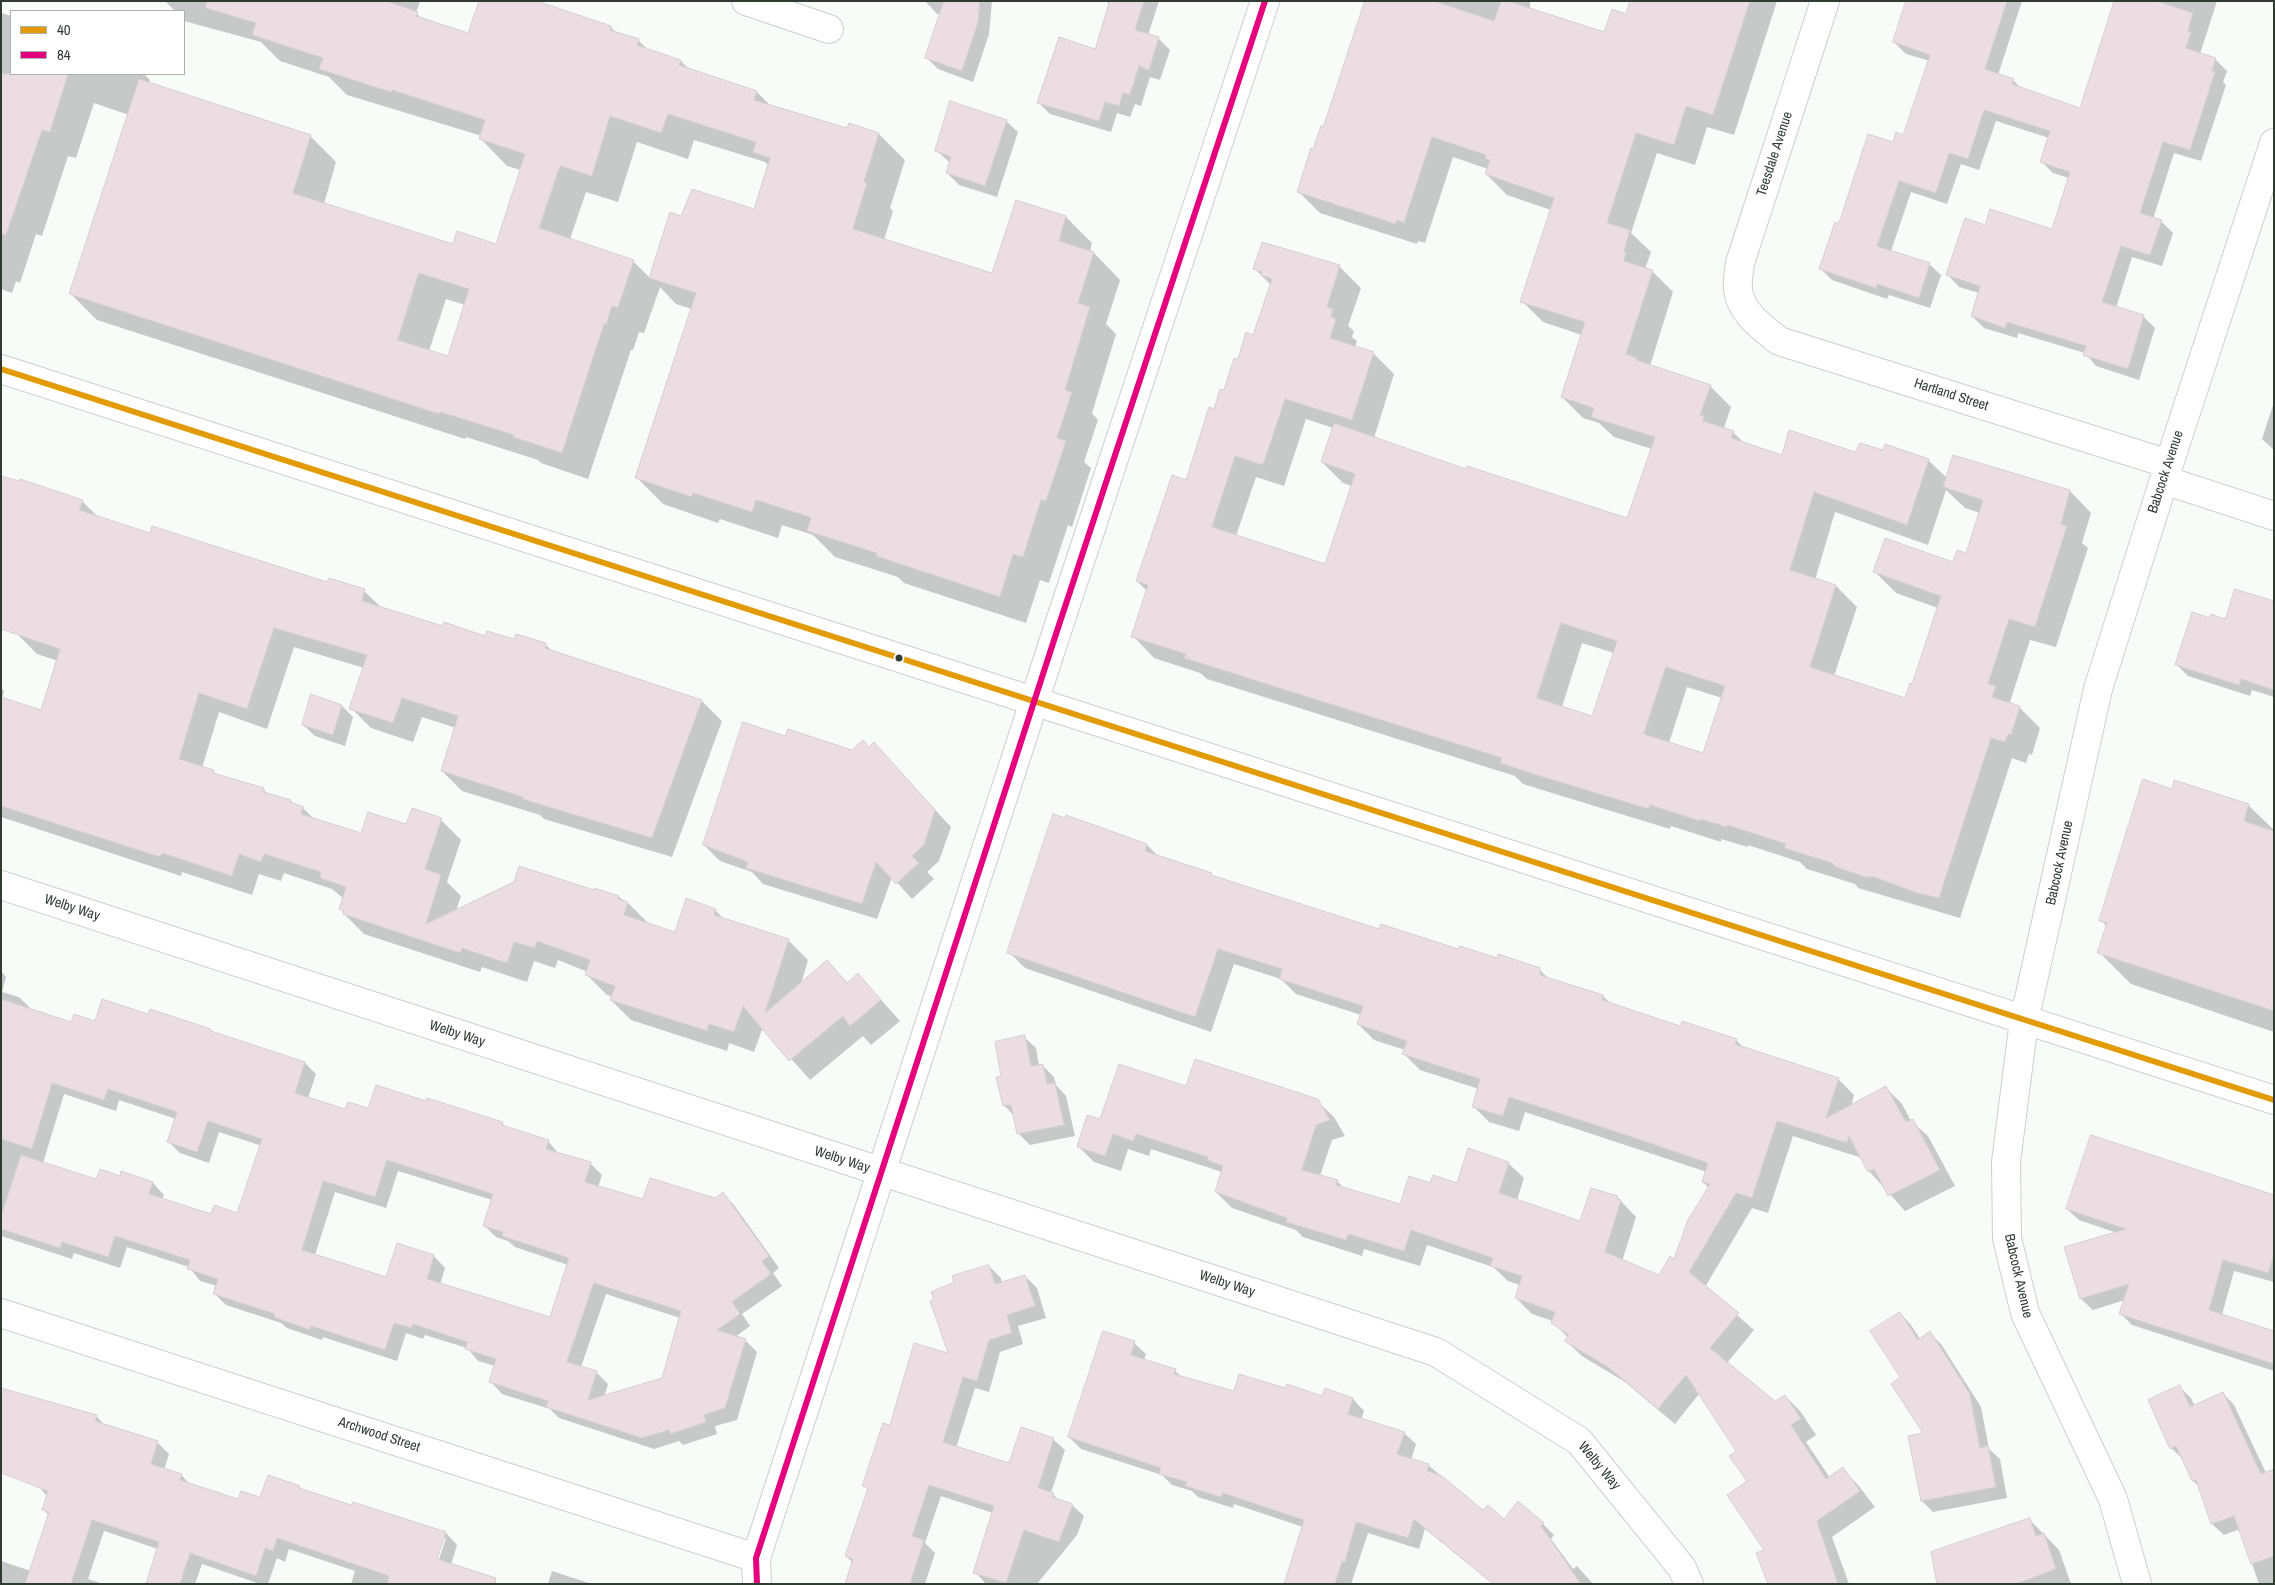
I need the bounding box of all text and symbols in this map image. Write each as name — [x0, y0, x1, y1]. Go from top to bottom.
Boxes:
legend — [10, 10, 185, 75]
text: 40 — [57, 19, 71, 40]
text: 84 — [57, 44, 71, 65]
street label: Teesdale Avenue — [1753, 110, 1797, 198]
street label: Hartland Street — [1912, 375, 1990, 415]
street label: Babcock Avenue — [2145, 429, 2187, 515]
unlabelled marker — [894, 653, 904, 663]
street label: Babcock Avenue — [2043, 819, 2077, 907]
street label: Welby Way — [42, 891, 102, 925]
street label: Welby Way — [427, 1017, 487, 1051]
street label: Welby Way — [812, 1143, 872, 1177]
street label: Babcock Avenue — [2000, 1232, 2036, 1320]
street label: Welby Way — [1197, 1267, 1257, 1301]
street label: Archwood Street — [336, 1414, 422, 1456]
street label: Welby Way — [1574, 1439, 1624, 1493]

